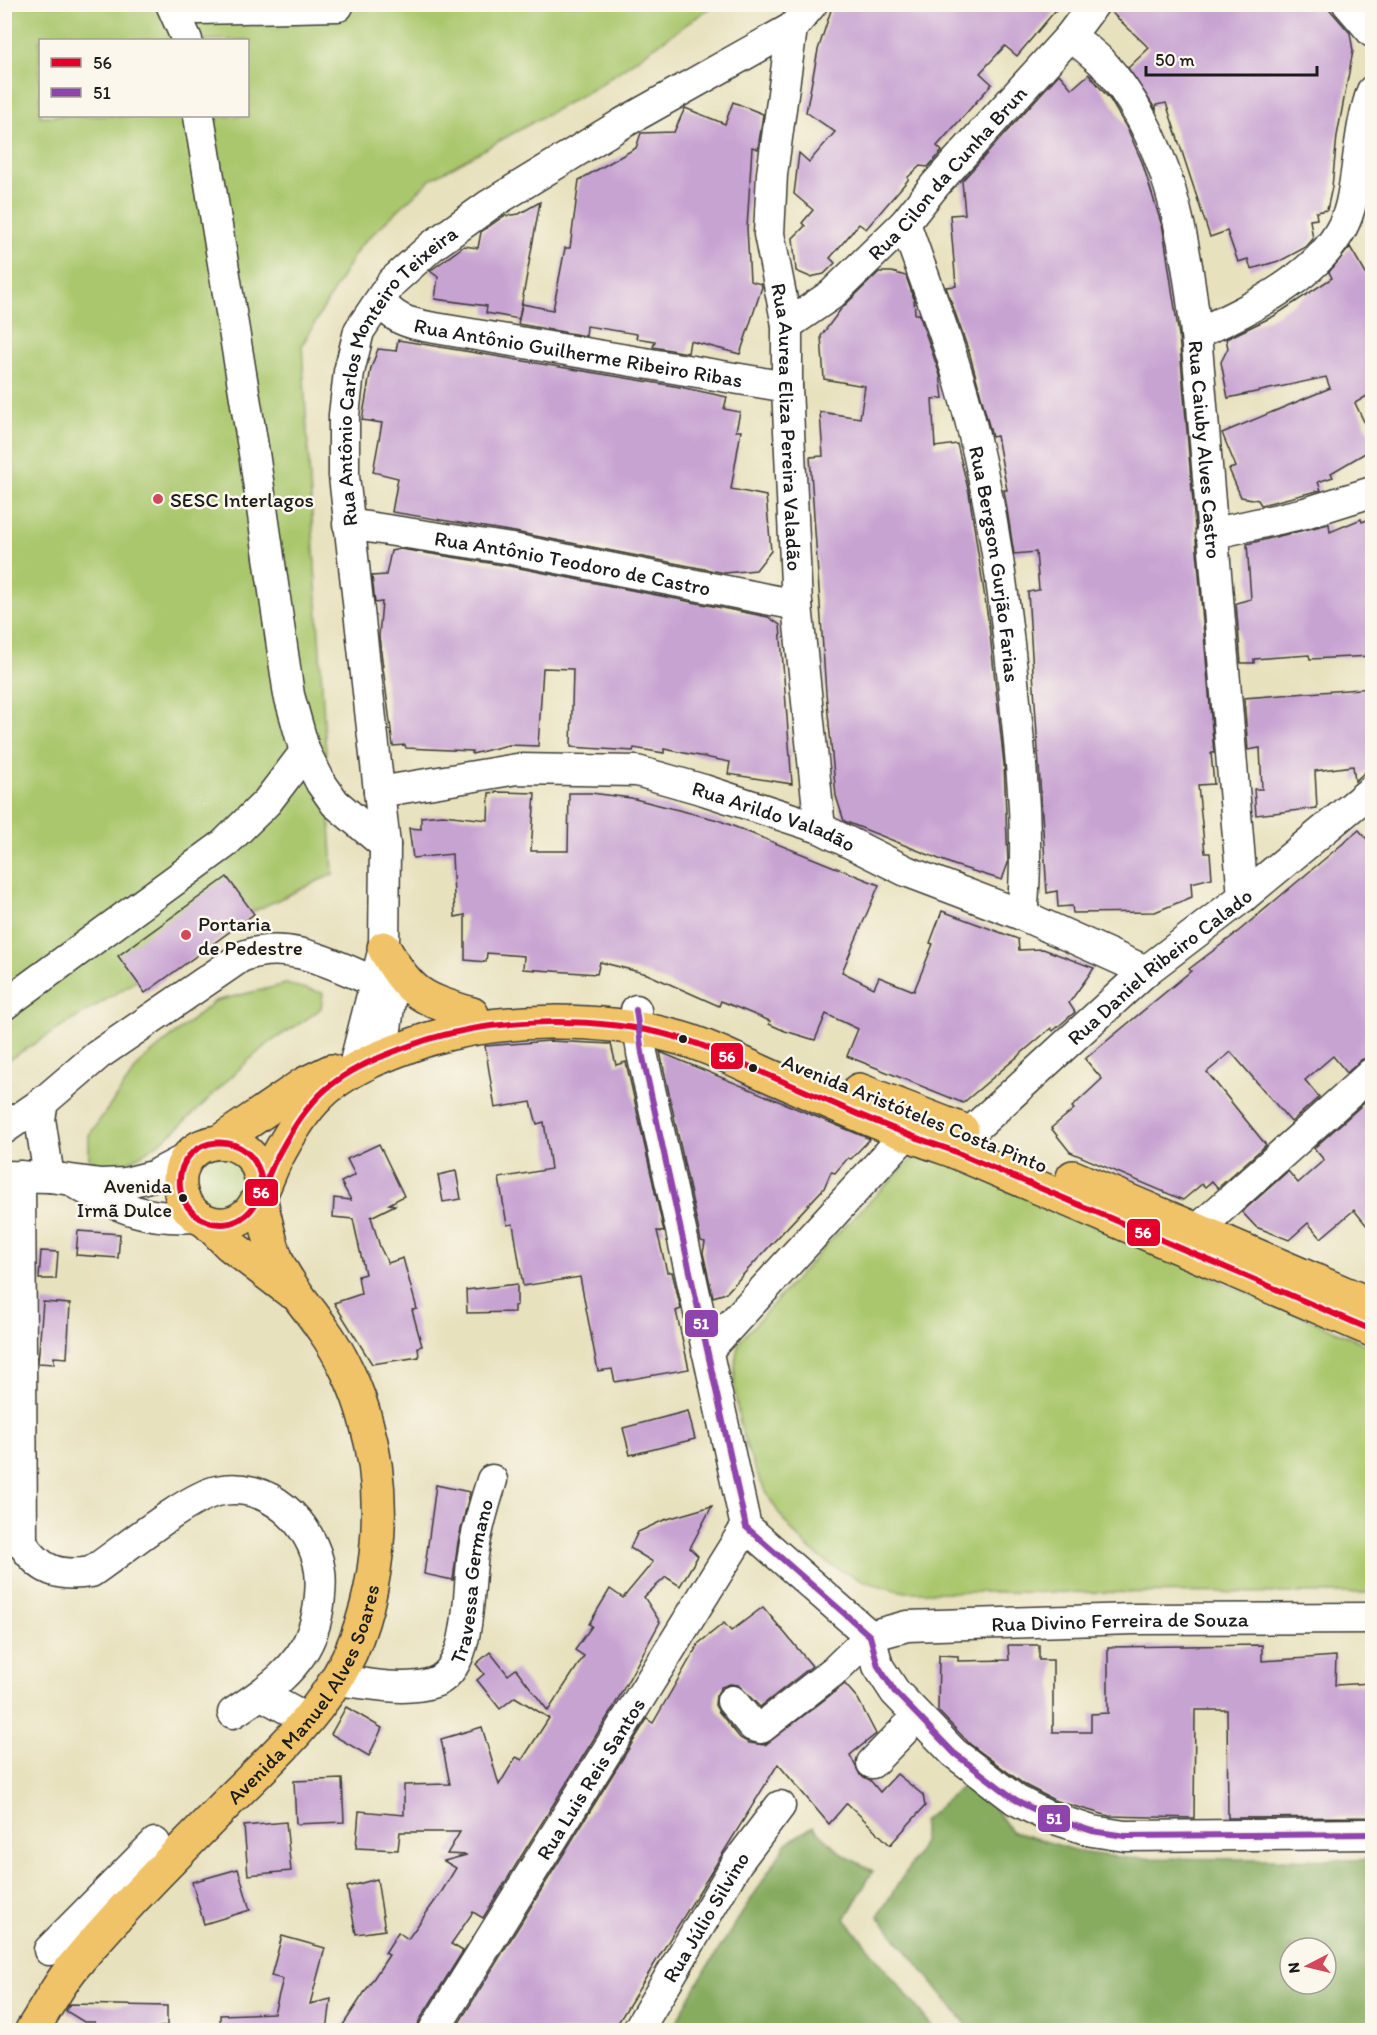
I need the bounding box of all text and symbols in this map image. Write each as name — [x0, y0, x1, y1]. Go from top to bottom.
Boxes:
legend — [39, 39, 249, 117]
scale bar — [1146, 39, 1317, 77]
text: 50 m — [1155, 49, 1195, 71]
text: 56 — [93, 52, 112, 74]
street label: Rua Cilon da Cunha Brun — [862, 80, 1032, 265]
text: 51 — [93, 82, 111, 104]
street label: Rua Antônio Carlos Monteiro Teixeira — [331, 220, 462, 528]
street label: Rua Aurea Eliza Pereira Valadão — [766, 281, 808, 572]
street label: Rua Antônio Guilherme Ribeiro Ribas — [412, 312, 745, 392]
street label: Rua Caiuby Alves Castro — [1184, 339, 1227, 560]
street label: Rua Bergson Gurjão Farias — [964, 443, 1026, 684]
place label: SESC Interlagos — [170, 487, 314, 512]
marker: SESC Interlagos — [151, 492, 165, 506]
street label: Rua Antônio Teodoro de Castro — [433, 525, 713, 600]
street label: Rua Arildo Valadão — [689, 775, 860, 856]
street label: Rua Daniel Ribeiro Calado — [1062, 883, 1257, 1050]
place label: Portaria de Pedestre — [198, 911, 303, 960]
marker: Portaria de Pedestre — [179, 928, 193, 942]
unlabelled marker — [677, 1033, 689, 1045]
line badge: 56 — [710, 1042, 744, 1070]
text: 56 — [719, 1047, 736, 1066]
street label: Avenida Aristóteles Costa Pinto — [779, 1048, 1051, 1178]
unlabelled marker — [747, 1062, 759, 1074]
place label: Avenida Irmã Dulce — [77, 1174, 173, 1222]
line badge: 56 — [244, 1178, 279, 1207]
text: 56 — [253, 1183, 270, 1202]
marker: Avenida Irmã Dulce — [177, 1192, 189, 1204]
line badge: 56 — [1126, 1218, 1161, 1247]
text: 56 — [1135, 1223, 1152, 1242]
line badge: 51 — [684, 1309, 719, 1338]
text: 51 — [693, 1314, 709, 1333]
street label: Travessa Germano — [444, 1496, 498, 1668]
street label: Avenida Manuel Alves Soares — [221, 1582, 384, 1809]
street label: Rua Divino Ferreira de Souza — [991, 1606, 1249, 1636]
street label: Rua Luis Reis Santos — [530, 1693, 650, 1864]
line badge: 51 — [1037, 1804, 1071, 1833]
text: 51 — [1046, 1809, 1062, 1828]
street label: Rua Júlio Silvino — [657, 1846, 754, 1987]
north arrow — [1278, 1936, 1338, 1996]
text: N — [1284, 1961, 1304, 1974]

